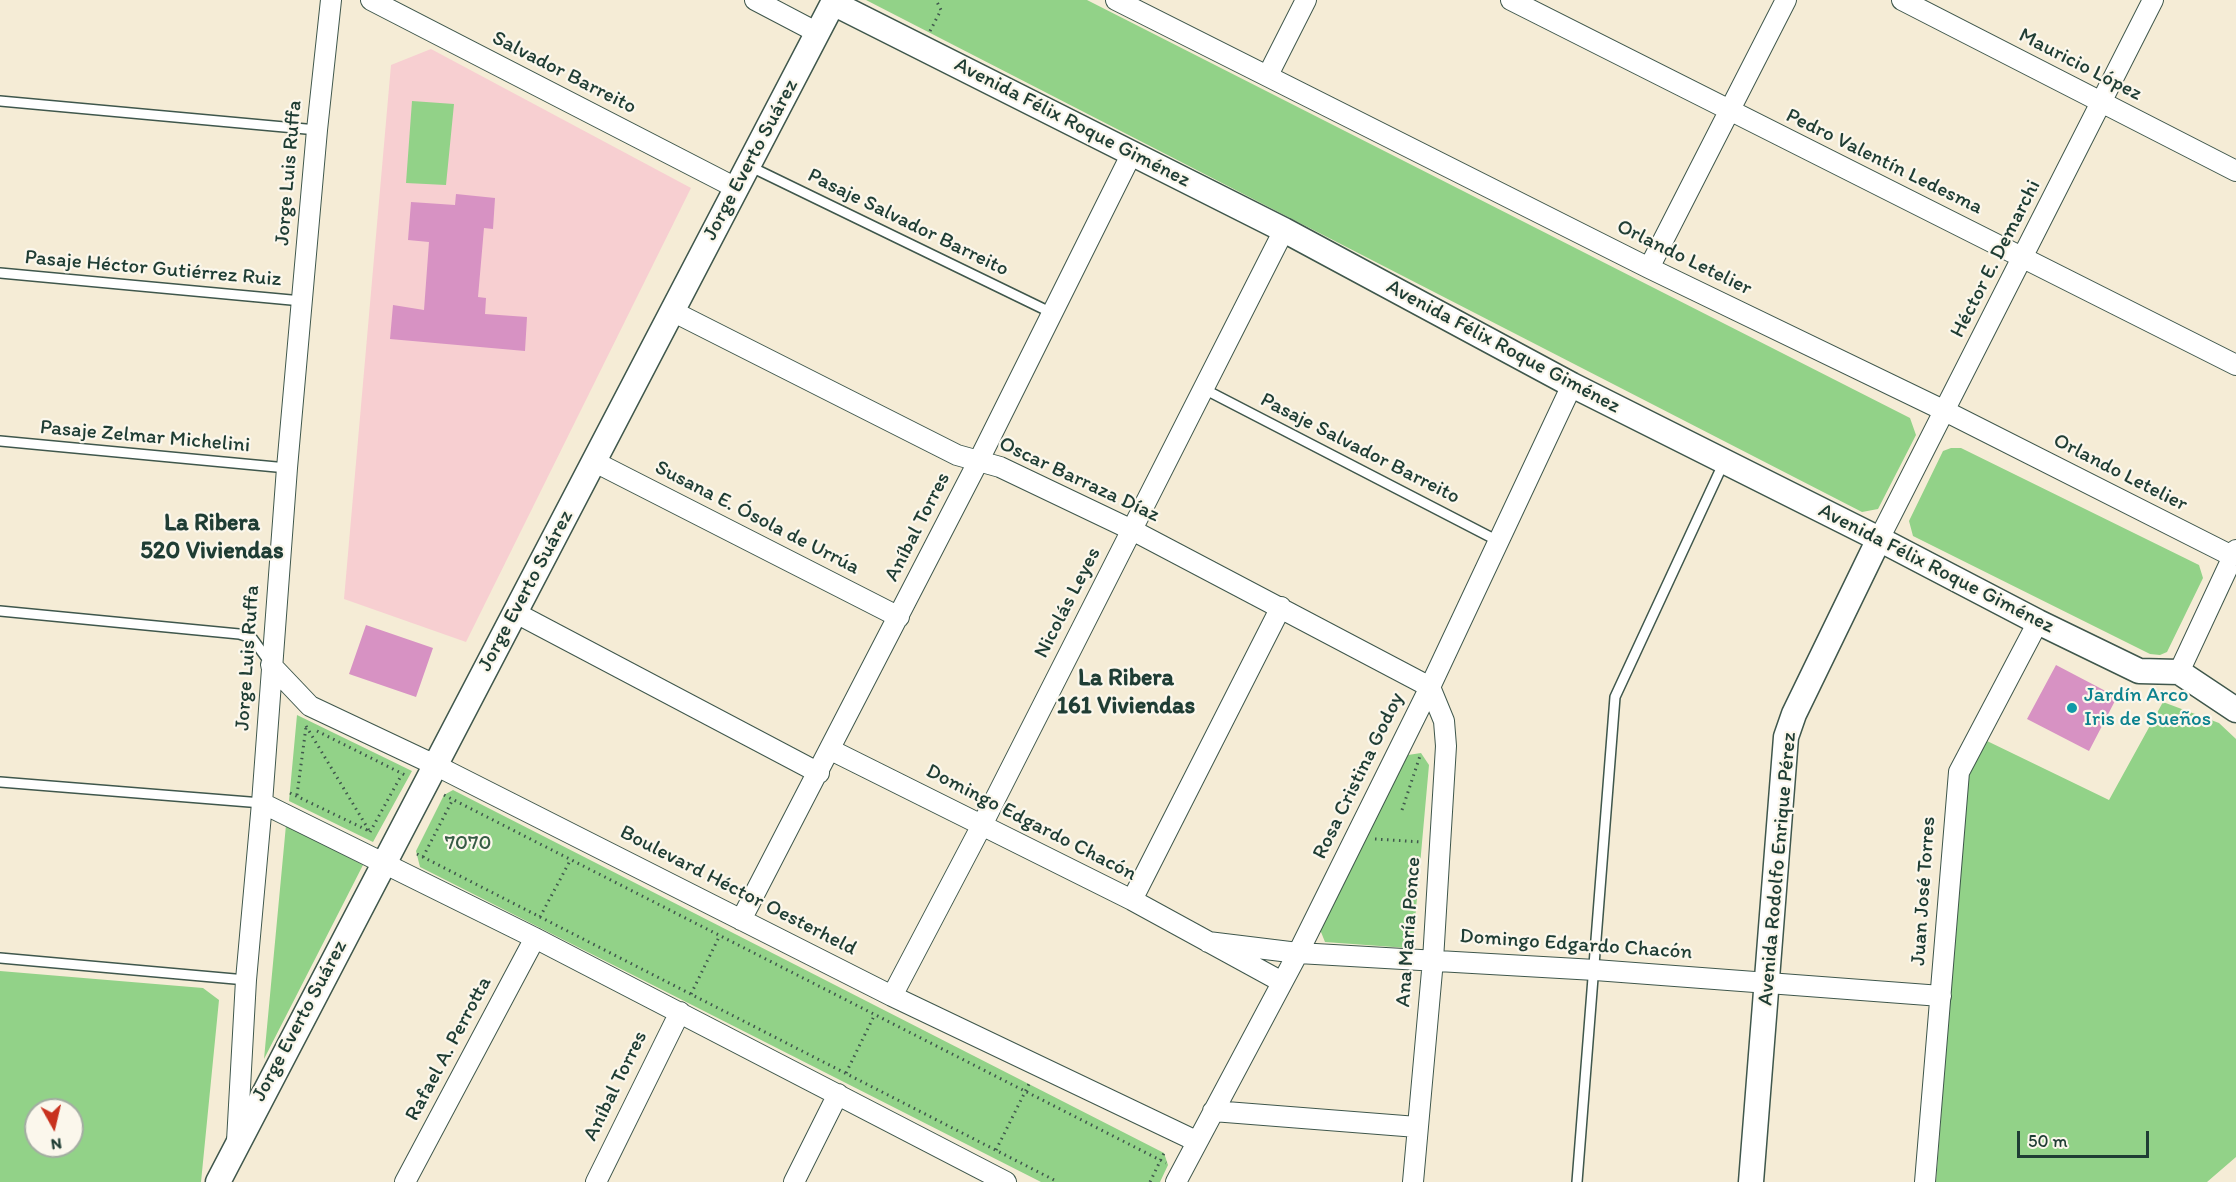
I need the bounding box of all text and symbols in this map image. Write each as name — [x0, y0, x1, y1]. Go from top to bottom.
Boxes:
street label: Mauricio López — [2014, 23, 2146, 107]
street label: Salvador Barreito — [488, 26, 640, 120]
street label: Avenida Félix Roque Giménez — [950, 52, 1194, 194]
street label: Jorge Everto Suárez — [698, 75, 804, 245]
street label: Jorge Luis Ruffa — [270, 99, 308, 247]
street label: Pedro Valentín Ledesma — [1781, 103, 1987, 221]
street label: Pasaje Salvador Barreito — [803, 163, 1013, 283]
street label: Héctor E. Demarchi — [1945, 176, 2047, 342]
street label: Orlando Letelier — [1612, 214, 1756, 302]
street label: Pasaje Héctor Gutiérrez Ruiz — [24, 245, 282, 293]
street label: Avenida Félix Roque Giménez — [1382, 275, 1624, 419]
street label: Pasaje Salvador Barreito — [1256, 388, 1464, 510]
street label: Pasaje Zelmar Michelini — [39, 415, 251, 459]
street label: Orlando Letelier — [2049, 428, 2191, 518]
street label: Oscar Barraza Díaz — [995, 432, 1163, 528]
street label: Susana E. Ósola de Urrúa — [650, 455, 864, 581]
street label: Aníbal Torres — [880, 468, 956, 586]
street label: Avenida Félix Roque Giménez — [1814, 498, 2058, 640]
street label: Jorge Everto Suárez — [473, 506, 579, 676]
district label: La Ribera 520 Viviendas — [140, 510, 284, 566]
street label: Nicolás Leyes — [1029, 543, 1107, 663]
street label: Jorge Luis Ruffa — [230, 584, 266, 732]
district label: La Ribera 161 Viviendas — [1057, 665, 1195, 721]
place label: Jardín Arco Iris de Sueños — [2084, 683, 2211, 733]
street label: Rosa Cristina Godoy — [1308, 689, 1410, 863]
marker: Jardín Arco Iris de Sueños — [2065, 701, 2079, 715]
street label: Avenida Rodolfo Enrique Pérez — [1753, 731, 1803, 1007]
street label: Domingo Edgardo Chacón — [921, 759, 1141, 887]
street label: Juan José Torres — [1906, 816, 1942, 966]
street label: Boulevard Héctor Oesterheld — [615, 820, 861, 962]
park label: 7070 — [445, 831, 491, 857]
street label: Ana María Ponce — [1391, 856, 1427, 1008]
street label: Domingo Edgardo Chacón — [1459, 924, 1693, 966]
street label: Jorge Everto Suárez — [247, 936, 353, 1106]
street label: Rafael A. Perrotta — [400, 972, 498, 1126]
street label: Aníbal Torres — [579, 1027, 653, 1145]
north arrow — [24, 1098, 84, 1158]
scale bar — [2020, 1119, 2152, 1157]
text: 50 m — [2028, 1130, 2068, 1152]
text: N — [50, 1134, 63, 1154]

